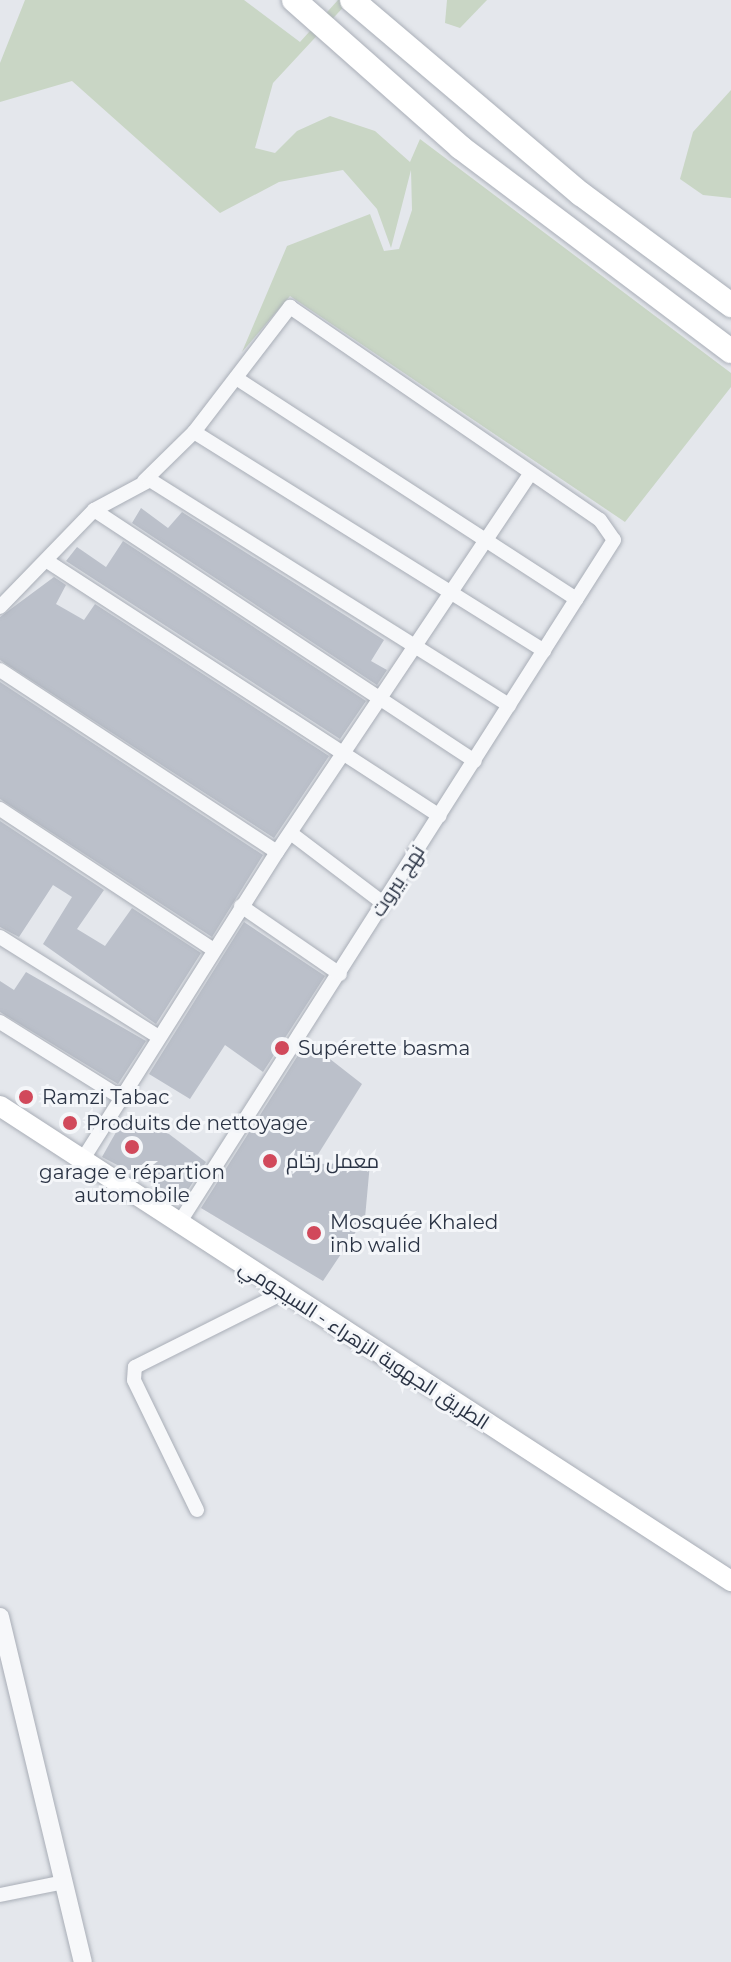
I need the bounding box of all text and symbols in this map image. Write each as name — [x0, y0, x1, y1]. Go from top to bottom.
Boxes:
street label: نهج بيروت — [366, 841, 430, 921]
place label: Supérette basma — [298, 1036, 470, 1060]
marker: Supérette basma — [273, 1039, 291, 1057]
place label: Ramzi Tabac — [42, 1085, 169, 1109]
marker: Ramzi Tabac — [17, 1088, 35, 1106]
place label: Produits de nettoyage — [86, 1111, 308, 1135]
marker: Produits de nettoyage — [61, 1114, 79, 1132]
marker: garage e répartion automobile — [123, 1138, 141, 1156]
place label: معمل رخام — [286, 1149, 379, 1173]
marker: معمل رخام — [261, 1152, 279, 1170]
place label: garage e répartion automobile — [39, 1160, 225, 1207]
place label: Mosquée Khaled inb walid — [330, 1210, 498, 1257]
marker: Mosquée Khaled inb walid — [305, 1224, 323, 1242]
street label: الطريق الجهوية الزهراء - السيجومي — [235, 1255, 493, 1435]

